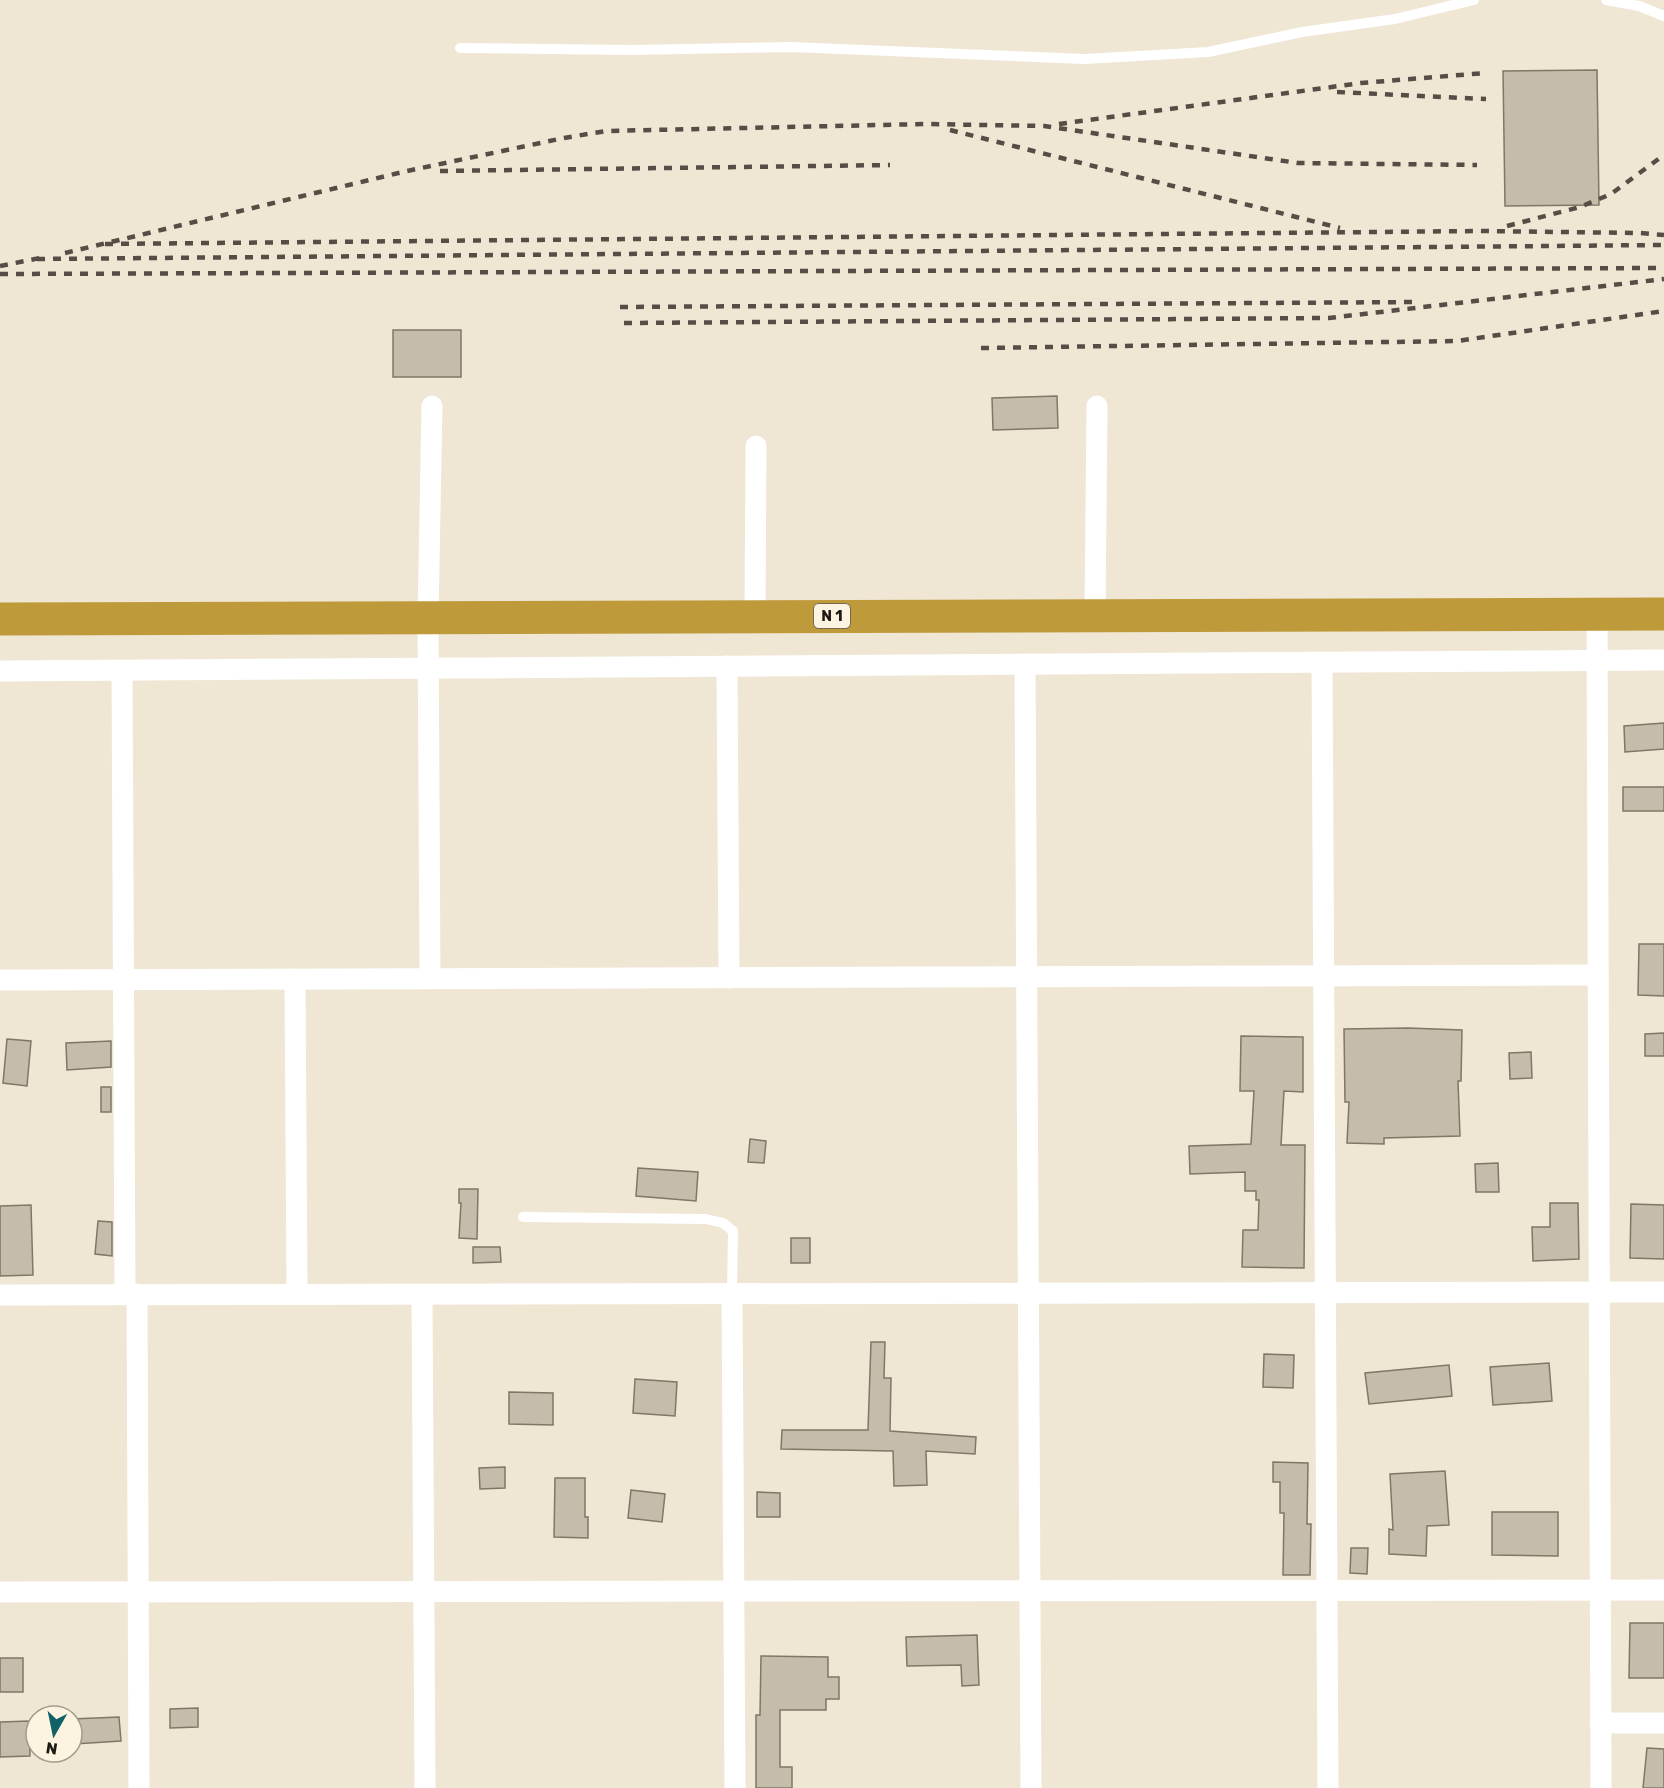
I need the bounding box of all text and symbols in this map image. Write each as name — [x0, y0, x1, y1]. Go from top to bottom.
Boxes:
road number: N 1 — [814, 604, 850, 628]
north arrow — [24, 1704, 84, 1764]
text: N — [45, 1738, 59, 1759]

